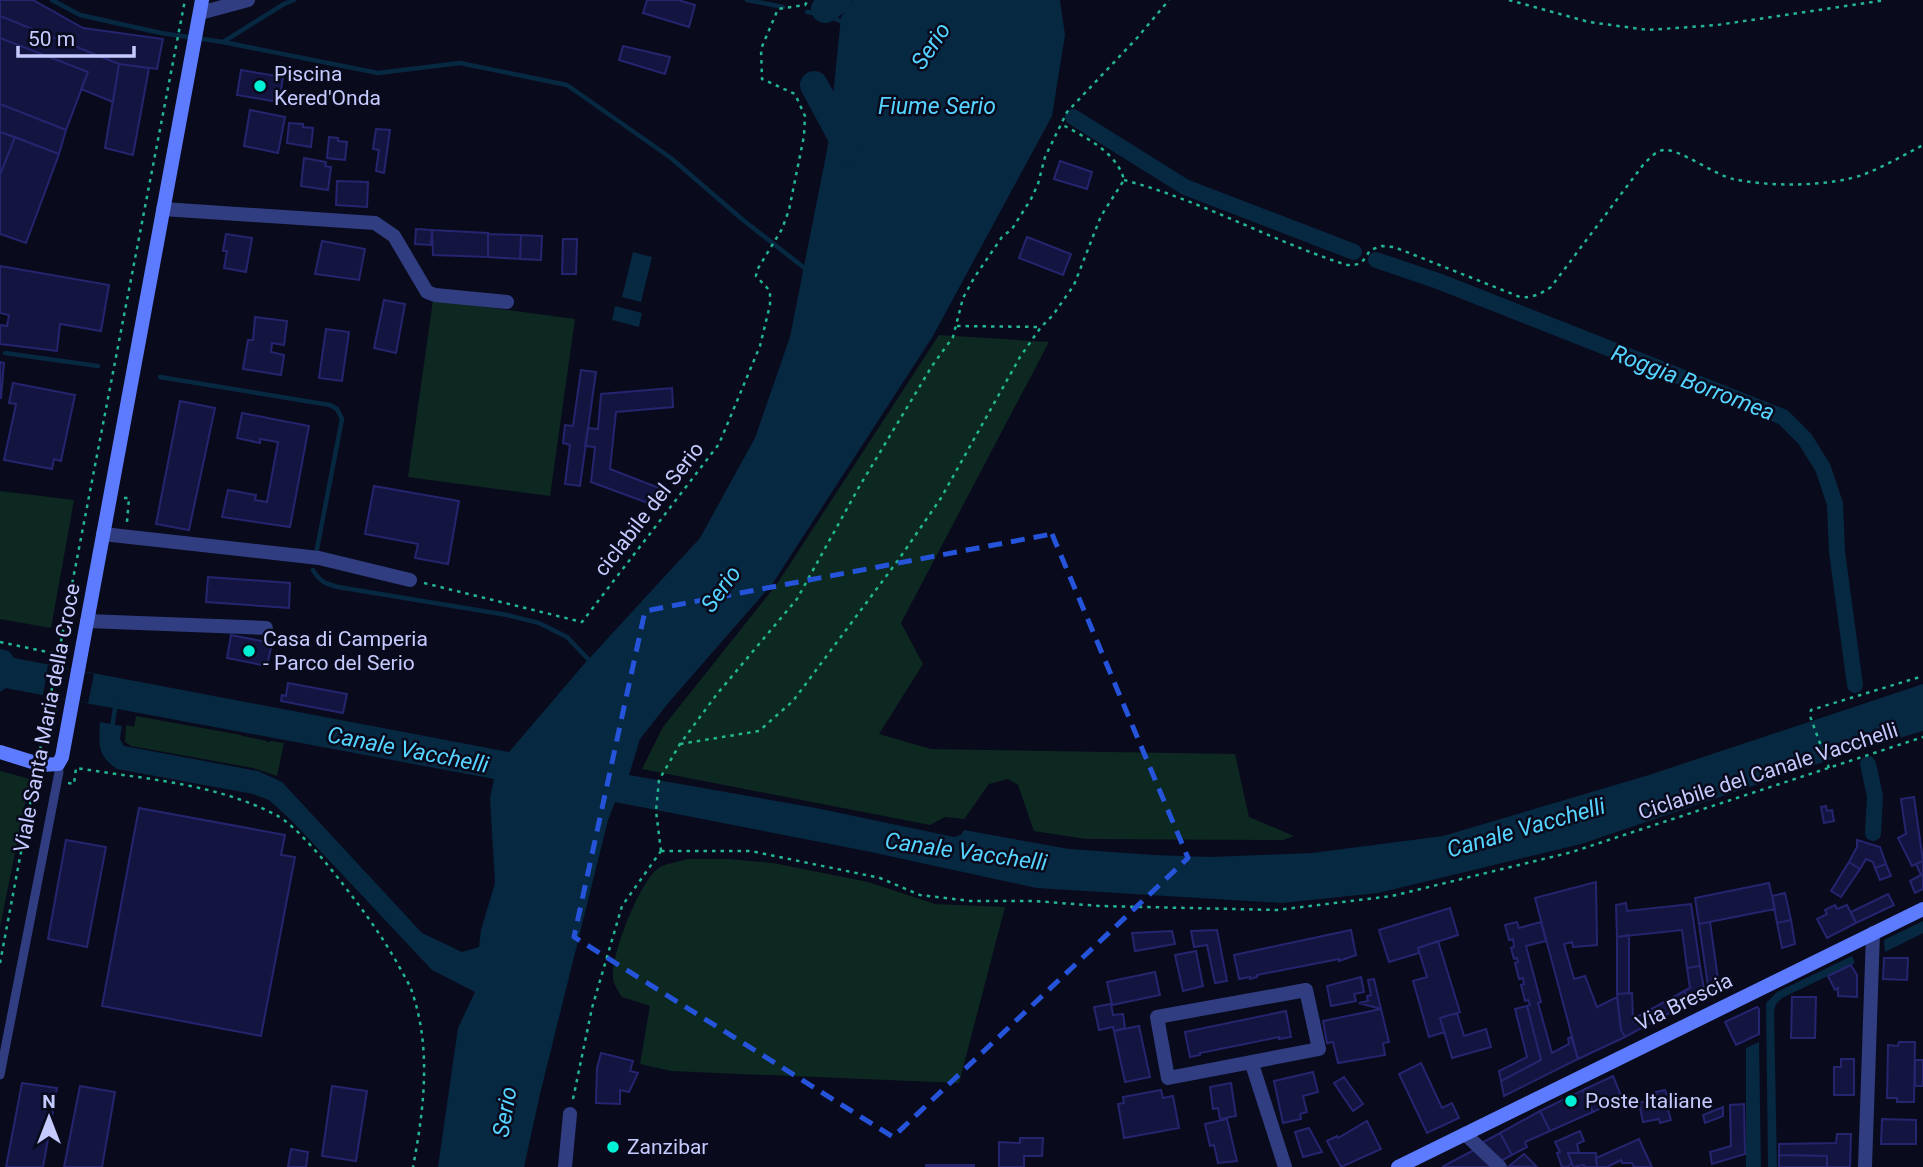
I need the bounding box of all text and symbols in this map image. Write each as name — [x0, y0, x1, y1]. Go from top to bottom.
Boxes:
scale bar — [18, 14, 133, 58]
water label: Serio — [906, 17, 956, 75]
text: 50 m — [28, 27, 75, 51]
place label: Piscina Kered'Onda — [274, 62, 381, 110]
marker: Piscina Kered'Onda — [252, 78, 268, 94]
water label: Fiume Serio — [878, 93, 996, 120]
water label: Roggia Borromea — [1608, 339, 1778, 427]
street label: ciclabile del Serio — [589, 437, 709, 581]
water label: Serio — [695, 561, 747, 617]
street label: Viale Santa Maria della Croce — [9, 581, 85, 855]
place label: Casa di Camperia - Parco del Serio — [263, 627, 428, 675]
marker: Casa di Camperia - Parco del Serio — [241, 643, 257, 659]
street label: Ciclabile del Canale Vacchelli — [1635, 718, 1901, 824]
water label: Canale Vacchelli — [325, 721, 491, 779]
water label: Canale Vacchelli — [1444, 792, 1609, 864]
water label: Canale Vacchelli — [883, 827, 1049, 877]
street label: Via Brescia — [1632, 968, 1736, 1036]
north arrow — [14, 1083, 84, 1153]
water label: Serio — [487, 1085, 523, 1139]
place label: Poste Italiane — [1585, 1089, 1713, 1113]
text: N — [42, 1090, 56, 1113]
marker: Poste Italiane — [1563, 1093, 1579, 1109]
place label: Zanzibar — [627, 1135, 708, 1159]
marker: Zanzibar — [605, 1139, 621, 1155]

